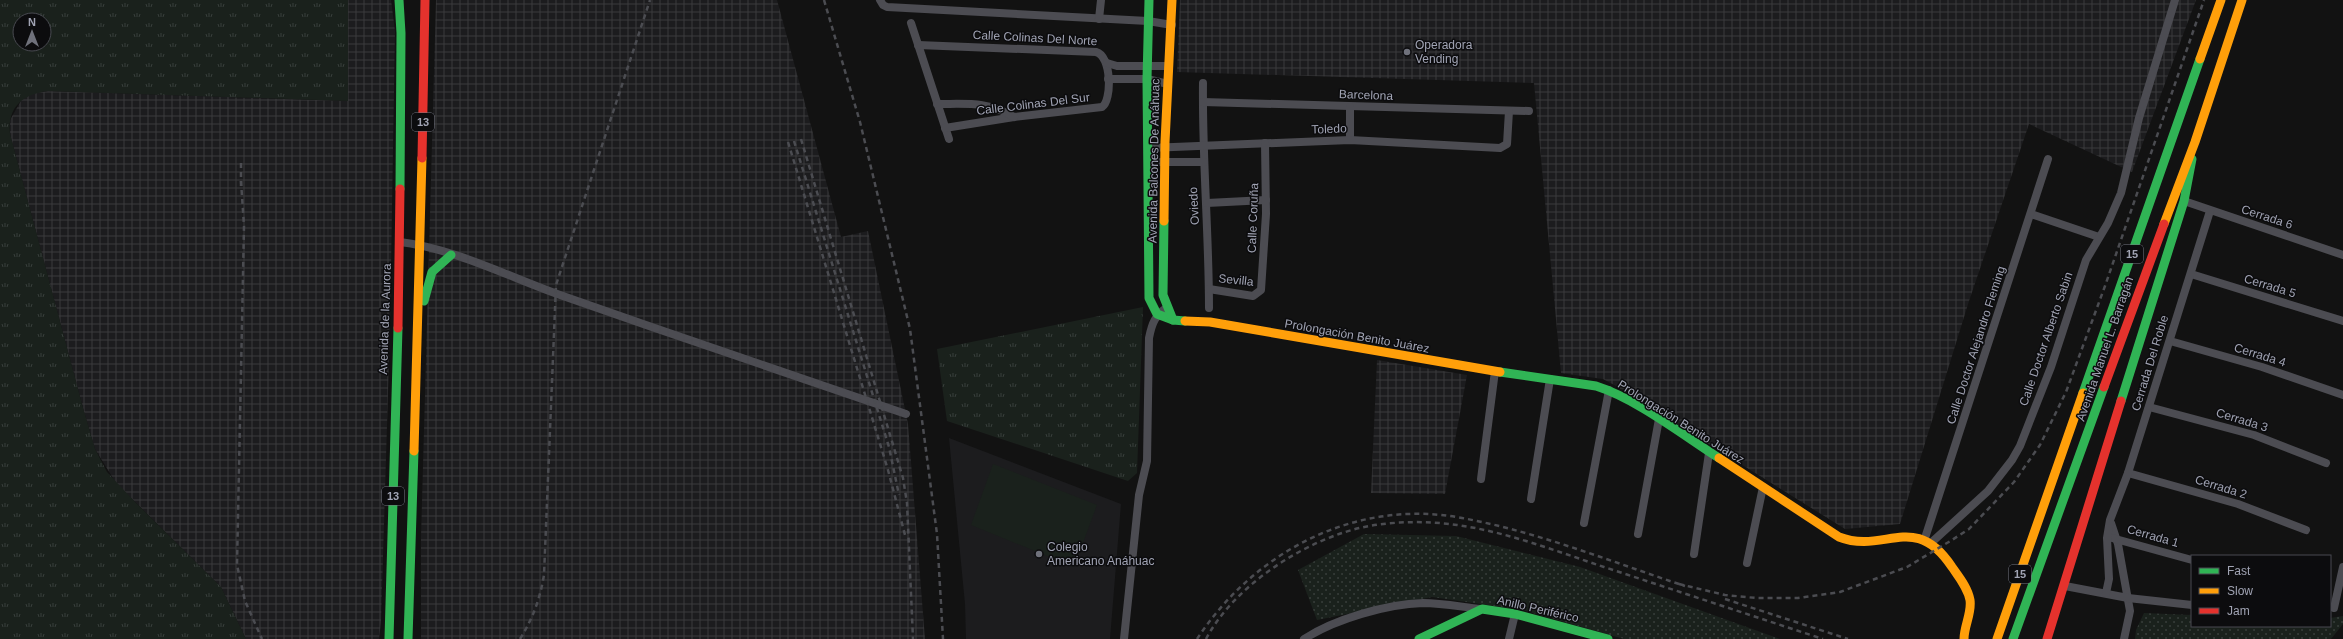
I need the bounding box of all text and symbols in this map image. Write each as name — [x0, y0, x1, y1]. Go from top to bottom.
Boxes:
north arrow — [12, 12, 52, 52]
text: N — [28, 16, 36, 28]
street label: Calle Colinas Del Norte — [972, 28, 1098, 48]
place label: Operadora Vending — [1415, 38, 1473, 66]
marker: Operadora Vending — [1402, 47, 1412, 57]
street label: Avenida Balcones De Anáhuac — [1146, 79, 1162, 243]
street label: Barcelona — [1339, 87, 1394, 103]
street label: Calle Colinas Del Sur — [976, 90, 1090, 118]
road number: 13 — [412, 113, 434, 131]
street label: Toledo — [1311, 121, 1347, 137]
street label: Calle Coruña — [1245, 182, 1261, 253]
street label: Oviedo — [1186, 186, 1202, 225]
street label: Cerrada 6 — [2239, 202, 2295, 232]
road number: 15 — [2121, 245, 2143, 263]
street label: Avenida de la Aurora — [376, 263, 394, 375]
street label: Calle Doctor Alejandro Fleming — [1944, 264, 2008, 426]
street label: Calle Doctor Alberto Sabin — [2016, 270, 2076, 408]
street label: Sevilla — [1218, 271, 1255, 289]
street label: Cerrada 5 — [2242, 272, 2298, 301]
street label: Avenida Manuel L. Barragán — [2074, 275, 2136, 423]
street label: Cerrada Del Roble — [2129, 313, 2171, 413]
street label: Prolongación Benito Juárez — [1284, 316, 1430, 356]
street label: Cerrada 4 — [2232, 341, 2288, 370]
street label: Prolongación Benito Juárez — [1615, 377, 1747, 467]
street label: Cerrada 3 — [2214, 406, 2270, 435]
street label: Cerrada 2 — [2193, 473, 2249, 502]
road number: 13 — [382, 487, 404, 505]
street label: Cerrada 1 — [2125, 522, 2181, 550]
place label: Colegio Americano Anáhuac — [1047, 540, 1154, 568]
marker: Colegio Americano Anáhuac — [1034, 549, 1044, 559]
legend — [2191, 555, 2331, 627]
text: Fast — [2227, 564, 2251, 578]
road number: 15 — [2009, 565, 2031, 583]
text: Slow — [2227, 584, 2253, 598]
street label: Anillo Periférico — [1496, 593, 1581, 625]
text: Jam — [2227, 604, 2250, 618]

